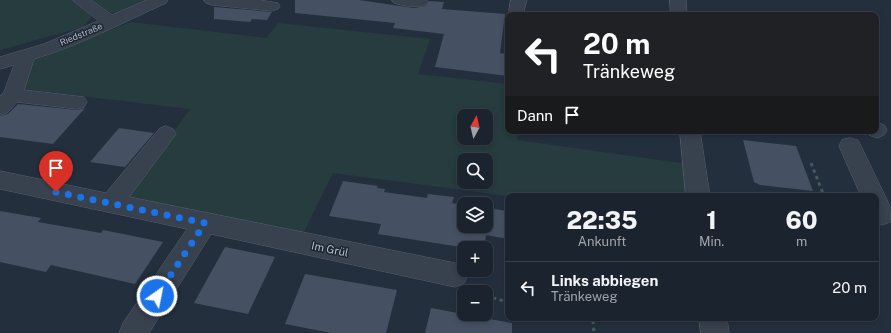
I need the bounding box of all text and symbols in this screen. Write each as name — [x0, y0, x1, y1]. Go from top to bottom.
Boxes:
street label: Riedstraße — [58, 20, 104, 48]
text: 20 m — [583, 27, 650, 60]
icon: left — [517, 28, 569, 80]
text: Tränkeweg — [583, 61, 675, 82]
icon: arrive — [561, 104, 583, 126]
text: Dann — [517, 107, 553, 124]
north arrow — [457, 109, 493, 145]
map controls — [457, 109, 493, 321]
pin — [39, 151, 73, 192]
button: search — [457, 153, 493, 189]
icon: arrive — [45, 157, 67, 179]
button: layers — [457, 197, 493, 233]
text: 22:35 — [566, 206, 638, 234]
text: 1 — [706, 206, 717, 234]
text: 60 — [786, 206, 818, 234]
text: Ankunft — [578, 234, 626, 249]
text: Min. — [699, 234, 724, 249]
text: m — [796, 234, 807, 249]
street label: Im Grül — [310, 239, 350, 259]
button: + — [457, 241, 493, 277]
text: Links abbiegen — [551, 272, 658, 289]
position arrow — [136, 275, 178, 317]
icon: left — [517, 277, 539, 299]
text: 20 m — [832, 279, 867, 296]
button: − — [457, 285, 493, 321]
text: Tränkeweg — [551, 289, 618, 304]

